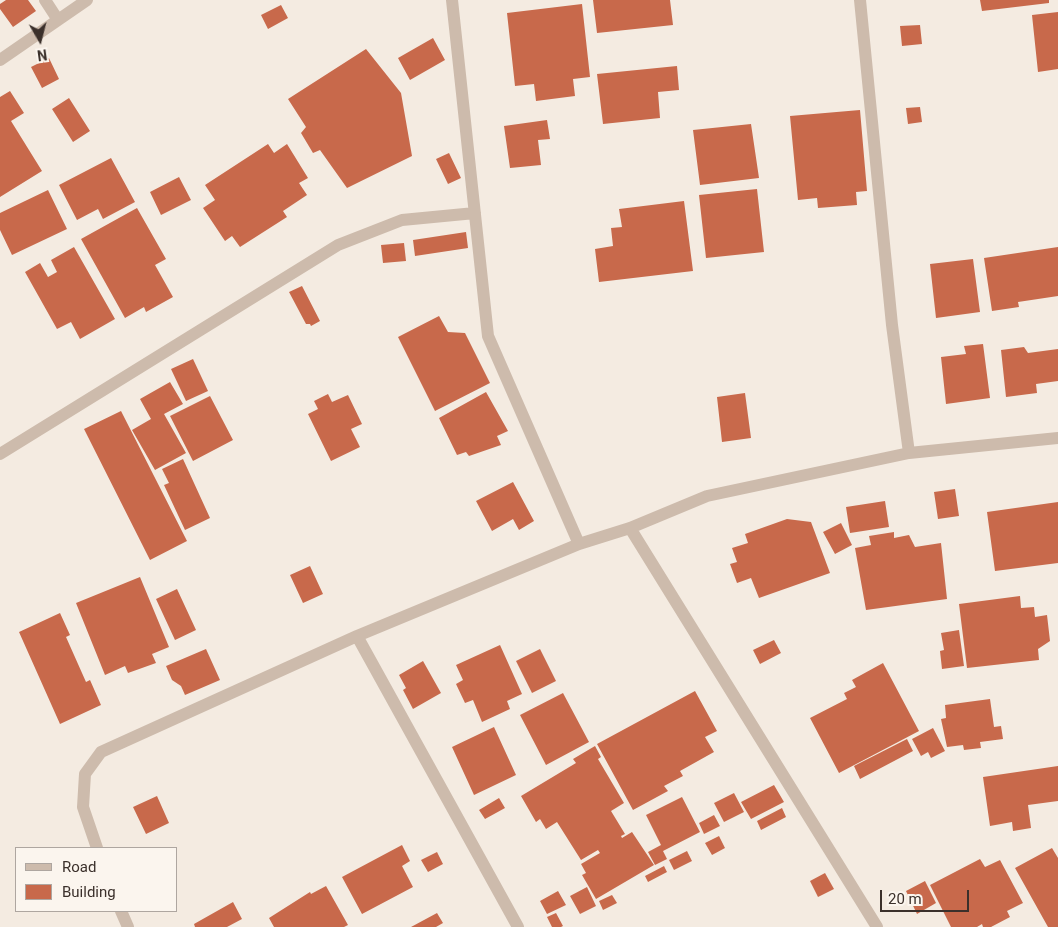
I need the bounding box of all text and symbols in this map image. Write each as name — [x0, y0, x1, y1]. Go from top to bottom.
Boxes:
north arrow — [15, 15, 65, 65]
text: N — [36, 46, 48, 63]
legend — [15, 847, 178, 912]
text: Road — [62, 858, 96, 876]
scale bar — [883, 880, 972, 912]
text: Building — [62, 883, 116, 901]
text: 20 m — [888, 890, 922, 908]

